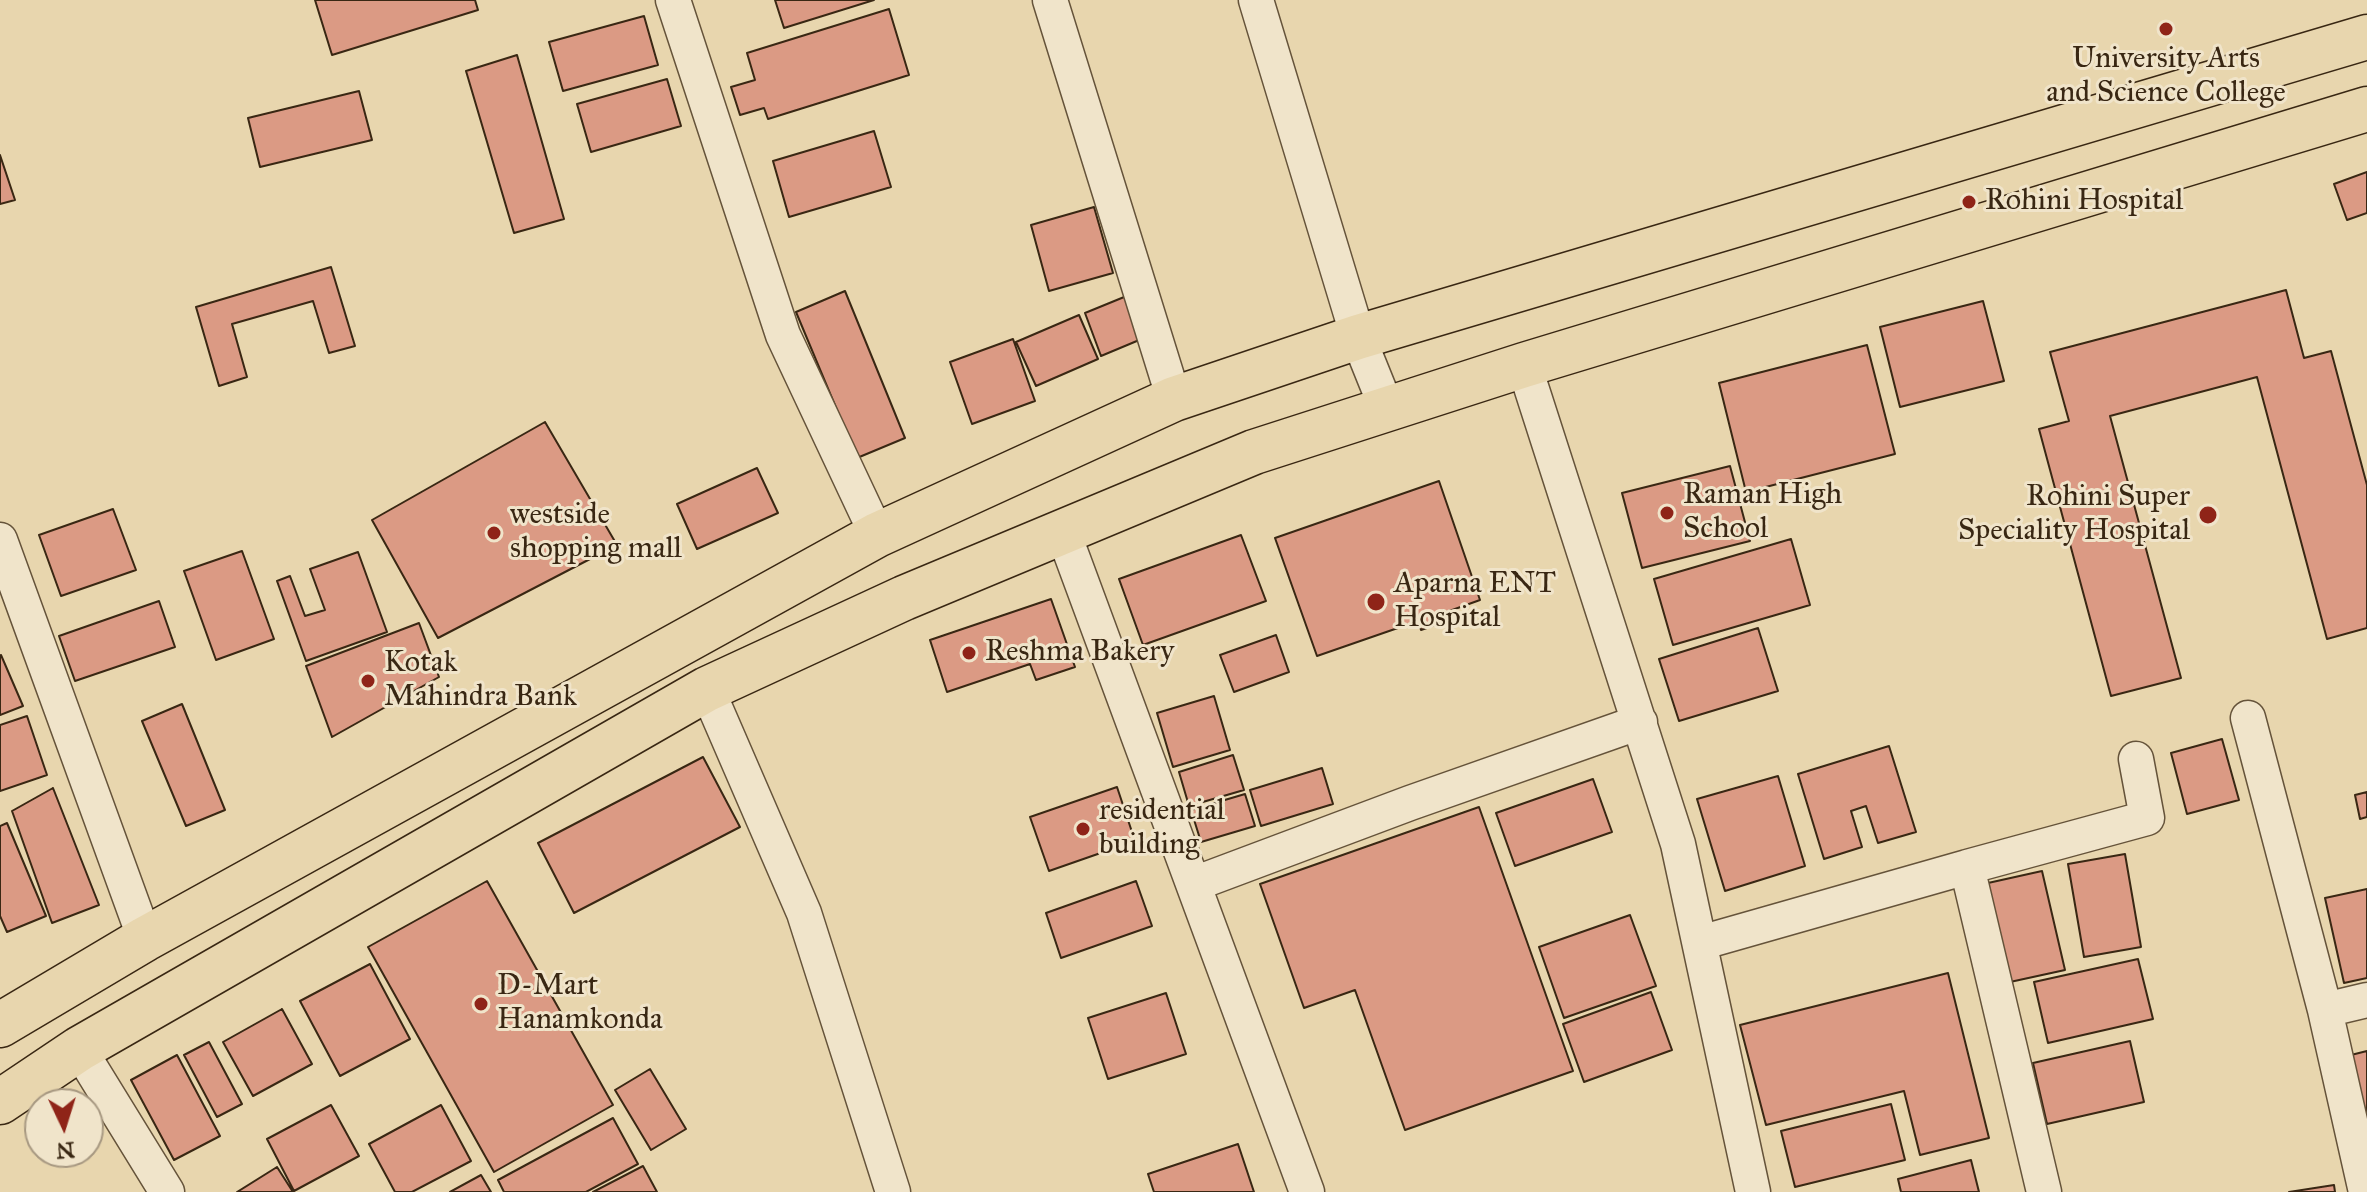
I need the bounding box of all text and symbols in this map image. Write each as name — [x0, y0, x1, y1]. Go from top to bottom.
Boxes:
marker: University Arts and Science College — [2157, 20, 2175, 38]
place label: University Arts and Science College — [2046, 42, 2286, 112]
place label: Rohini Hospital — [1985, 184, 2183, 220]
marker: Rohini Hospital — [1960, 193, 1978, 211]
place label: Raman High School — [1683, 478, 1842, 548]
place label: Rohini Super Speciality Hospital — [1958, 480, 2190, 550]
place label: westside shopping mall — [510, 498, 682, 568]
marker: Raman High School — [1658, 504, 1676, 522]
marker: Rohini Super Speciality Hospital — [2197, 504, 2219, 526]
marker: westside shopping mall — [485, 524, 503, 542]
place label: Aparna ENT Hospital — [1394, 567, 1556, 638]
marker: Aparna ENT Hospital — [1365, 591, 1387, 613]
place label: Reshma Bakery — [985, 635, 1174, 671]
marker: Reshma Bakery — [960, 644, 978, 662]
place label: Kotak Mahindra Bank — [384, 646, 577, 716]
marker: Kotak Mahindra Bank — [359, 672, 377, 690]
place label: residential building — [1099, 794, 1225, 864]
marker: residential building — [1074, 820, 1092, 838]
place label: D-Mart Hanamkonda — [497, 969, 663, 1040]
marker: D-Mart Hanamkonda — [472, 995, 490, 1013]
north arrow — [24, 1088, 104, 1168]
text: N — [55, 1136, 76, 1165]

